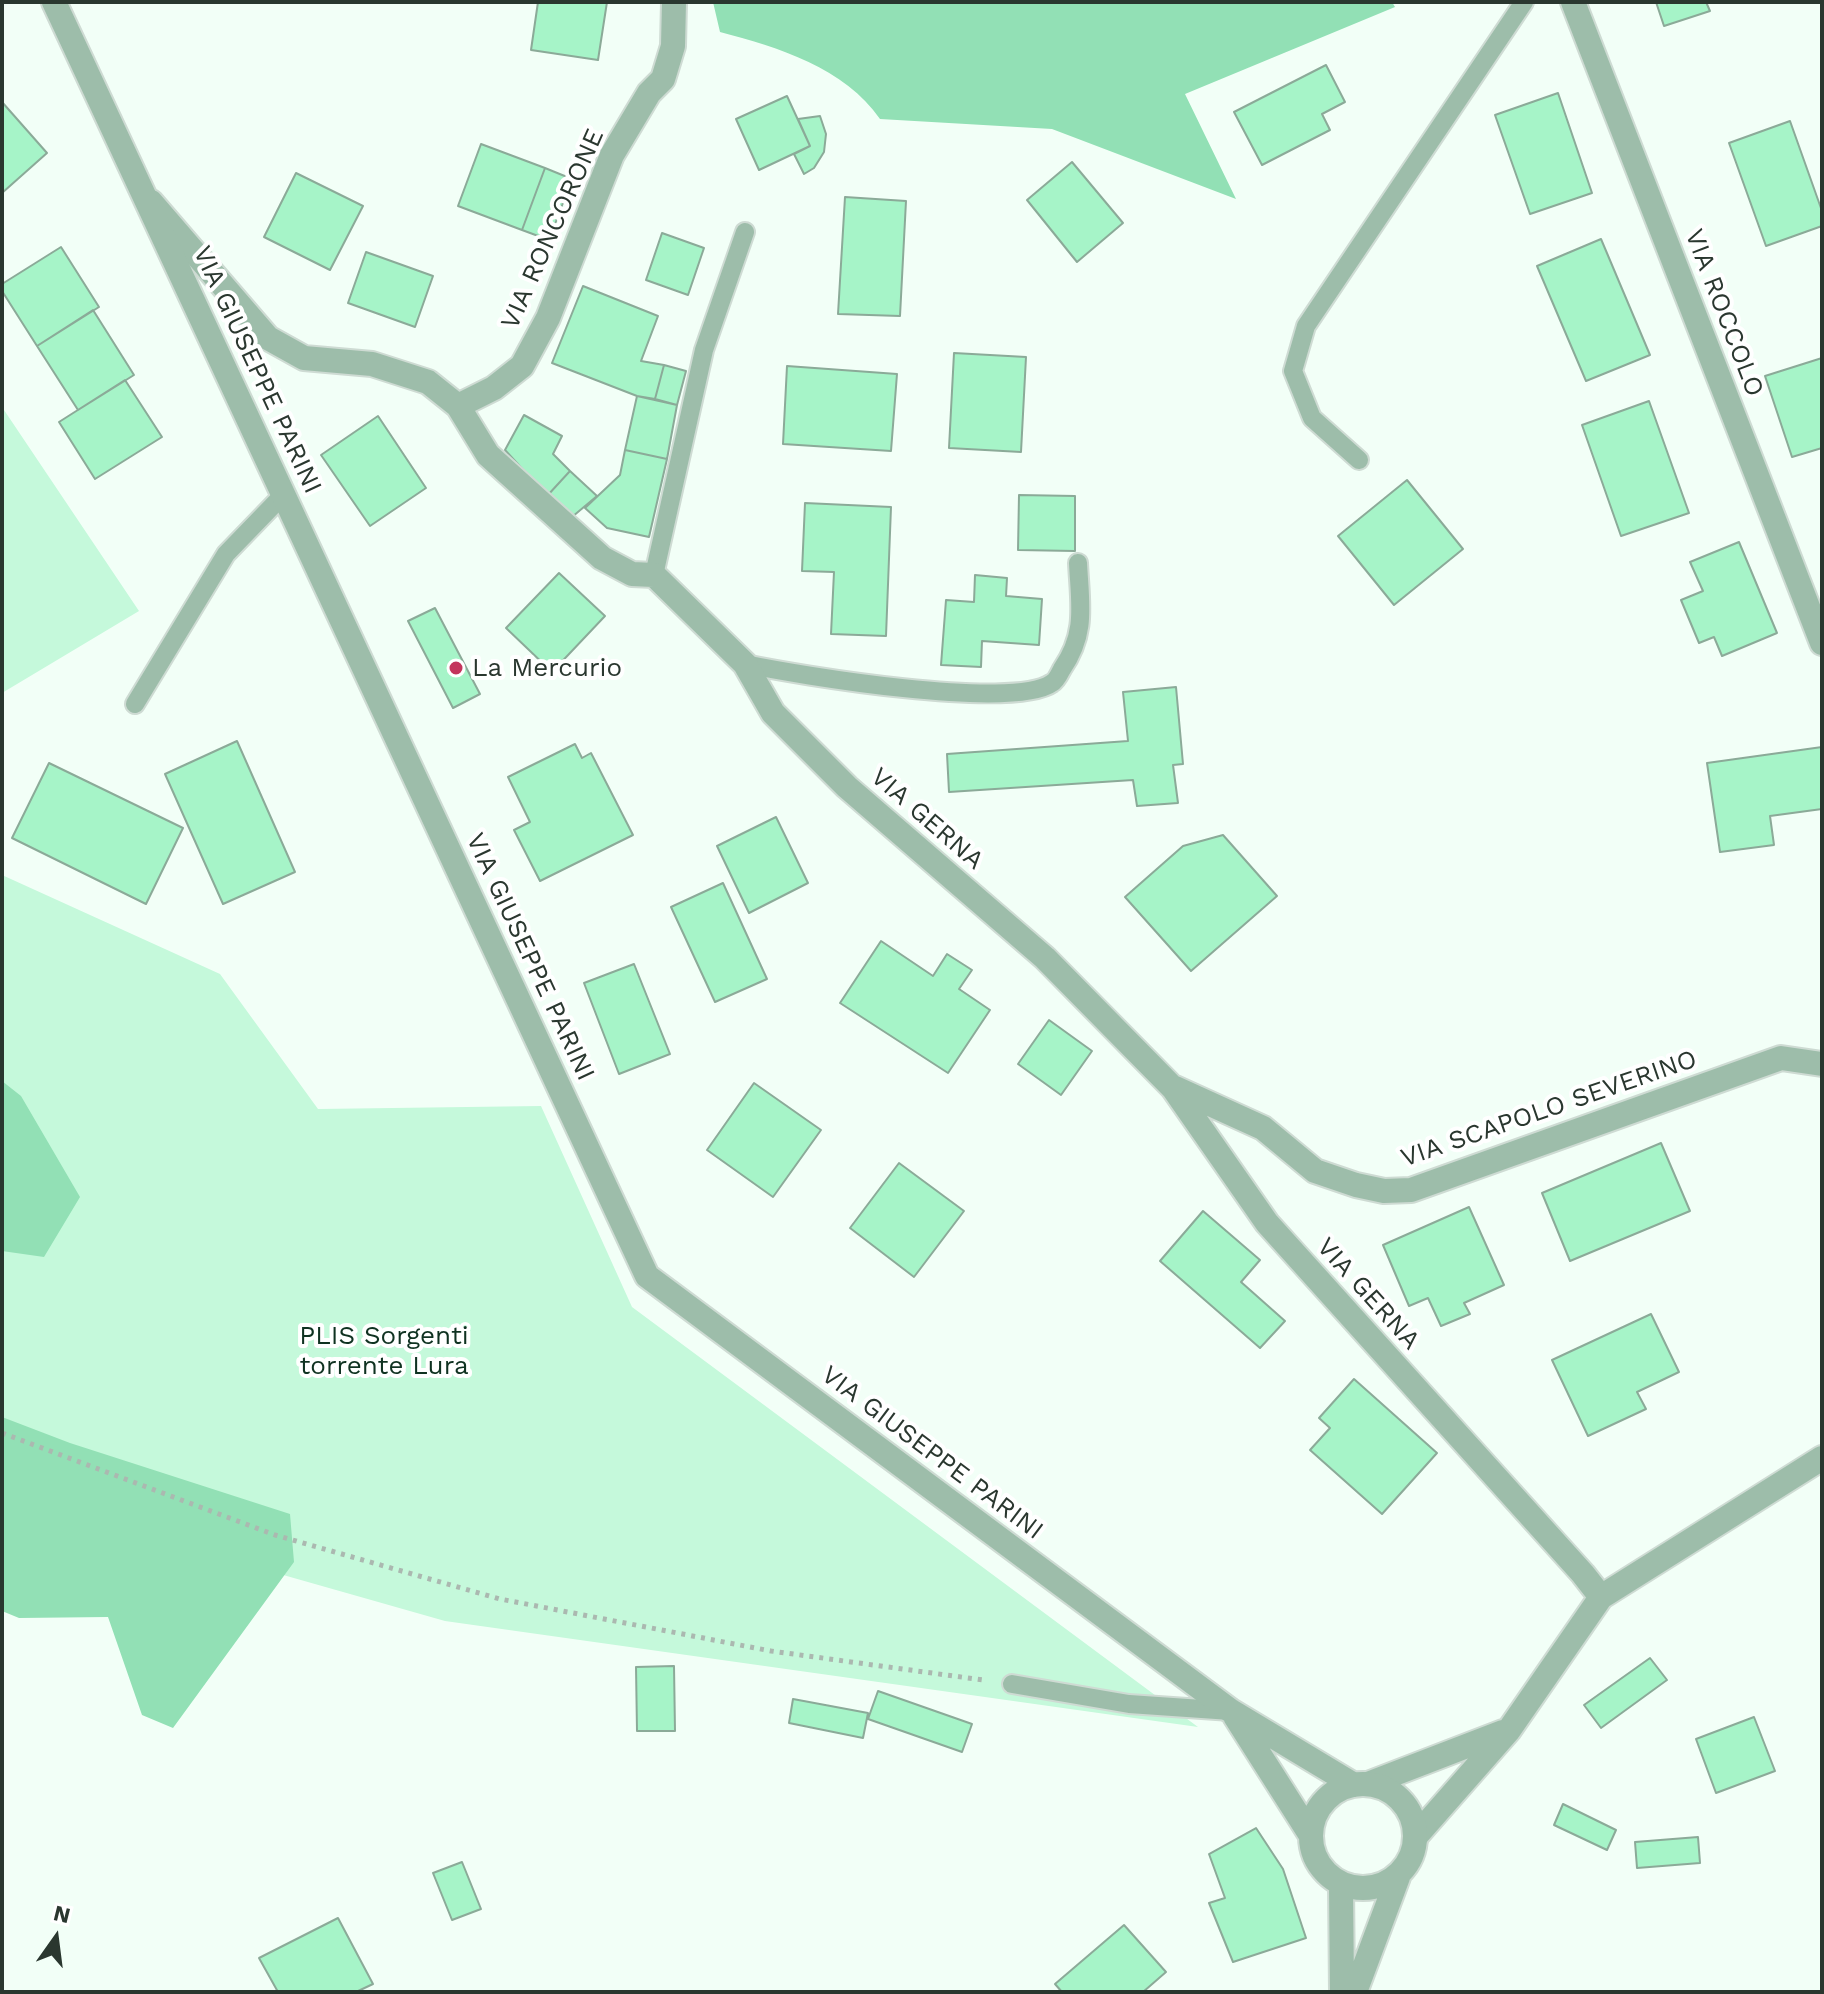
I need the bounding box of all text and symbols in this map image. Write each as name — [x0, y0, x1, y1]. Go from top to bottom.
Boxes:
street label: VIA RONCORONE — [495, 124, 611, 334]
street label: VIA ROCCOLO — [1678, 225, 1770, 401]
street label: VIA GIUSEPPE PARINI — [186, 241, 328, 499]
place label: La Mercurio — [472, 652, 622, 684]
marker: La Mercurio — [447, 659, 465, 677]
street label: VIA GERNA — [864, 761, 990, 877]
street label: VIA GIUSEPPE PARINI — [459, 828, 601, 1086]
street label: VIA SCAPOLO SEVERINO — [1397, 1044, 1701, 1174]
street label: VIA GERNA — [1310, 1232, 1426, 1356]
park label: PLIS Sorgenti torrente Lura — [299, 1320, 469, 1382]
street label: VIA GIUSEPPE PARINI — [815, 1359, 1049, 1547]
north arrow — [16, 1898, 96, 1978]
text: N — [51, 1900, 73, 1928]

